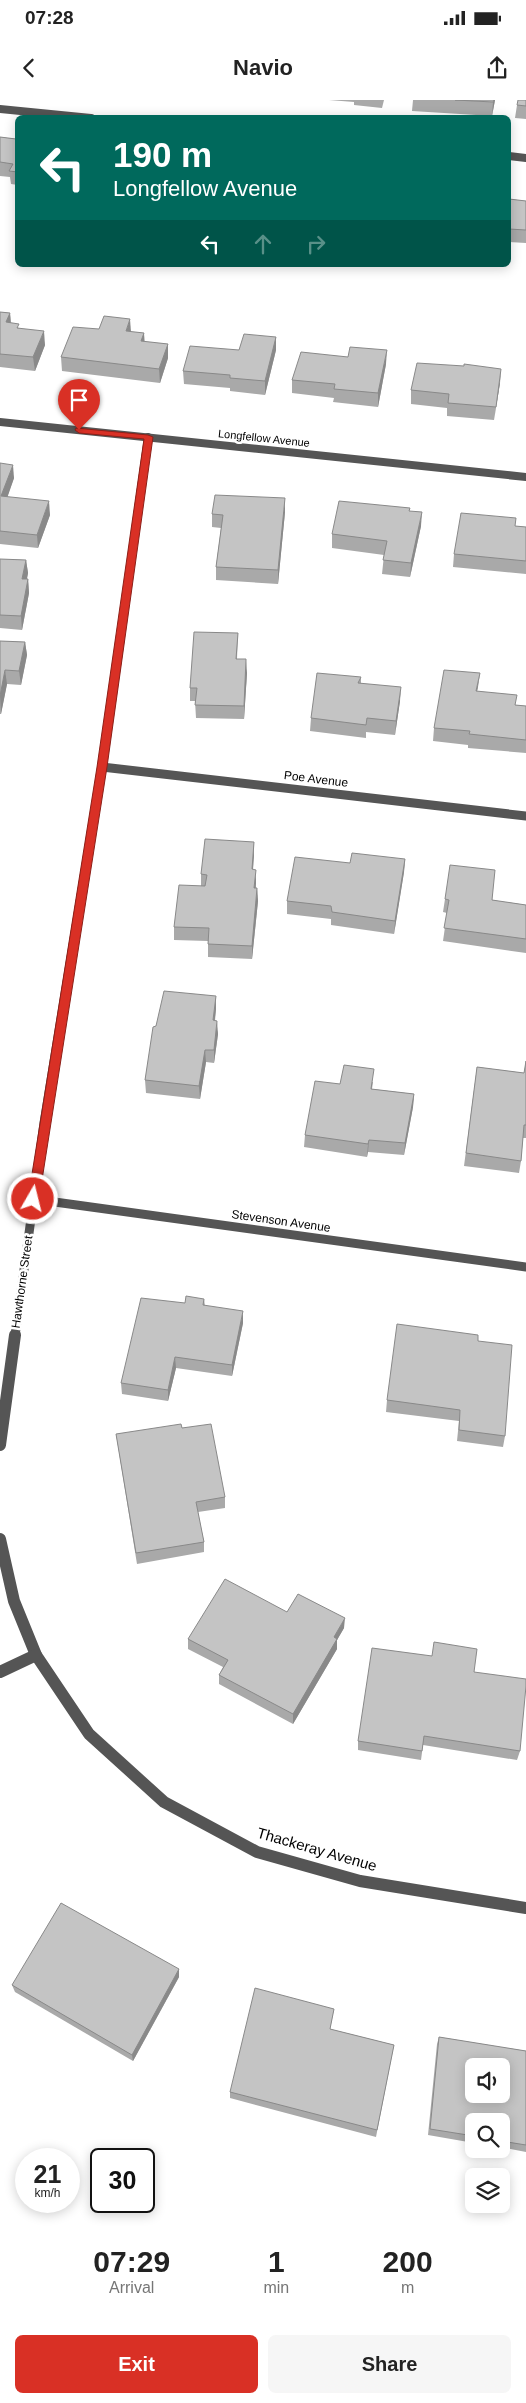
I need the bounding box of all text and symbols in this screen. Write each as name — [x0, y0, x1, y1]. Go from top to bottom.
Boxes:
text: 07:28 — [25, 7, 74, 28]
icon: back — [15, 54, 43, 82]
icon: share — [483, 54, 511, 82]
text: Navio — [233, 55, 293, 80]
icon: left — [30, 135, 95, 200]
text: 190 m — [113, 135, 212, 174]
text: Longfellow Avenue — [113, 176, 297, 201]
icon: left — [196, 230, 224, 258]
icon: ahead — [249, 230, 277, 258]
icon: right — [302, 230, 330, 258]
pin — [58, 379, 100, 430]
icon: arrive — [65, 386, 93, 414]
street label: Longfellow Avenue — [218, 427, 310, 449]
street label: Poe Avenue — [283, 768, 349, 790]
position arrow — [6, 1172, 58, 1224]
street label: Stevenson Avenue — [231, 1207, 332, 1235]
street label: Hawthorne Street — [9, 1234, 36, 1329]
street label: Thackeray Avenue — [255, 1824, 379, 1874]
map controls — [465, 2058, 510, 2213]
button: sound — [465, 2058, 510, 2103]
button: search — [465, 2113, 510, 2158]
speed limit sign: 30 — [90, 2148, 155, 2213]
text: 21 — [34, 2160, 61, 2188]
button: layers — [465, 2168, 510, 2213]
text: km/h — [34, 2186, 61, 2200]
text: 07:29 — [93, 2245, 170, 2278]
text: 1 — [268, 2245, 285, 2278]
text: 200 — [383, 2245, 433, 2278]
text: Arrival — [109, 2279, 154, 2296]
text: min — [263, 2279, 289, 2296]
text: m — [401, 2279, 414, 2296]
button: Exit — [15, 2335, 258, 2393]
button: Share — [268, 2335, 511, 2393]

